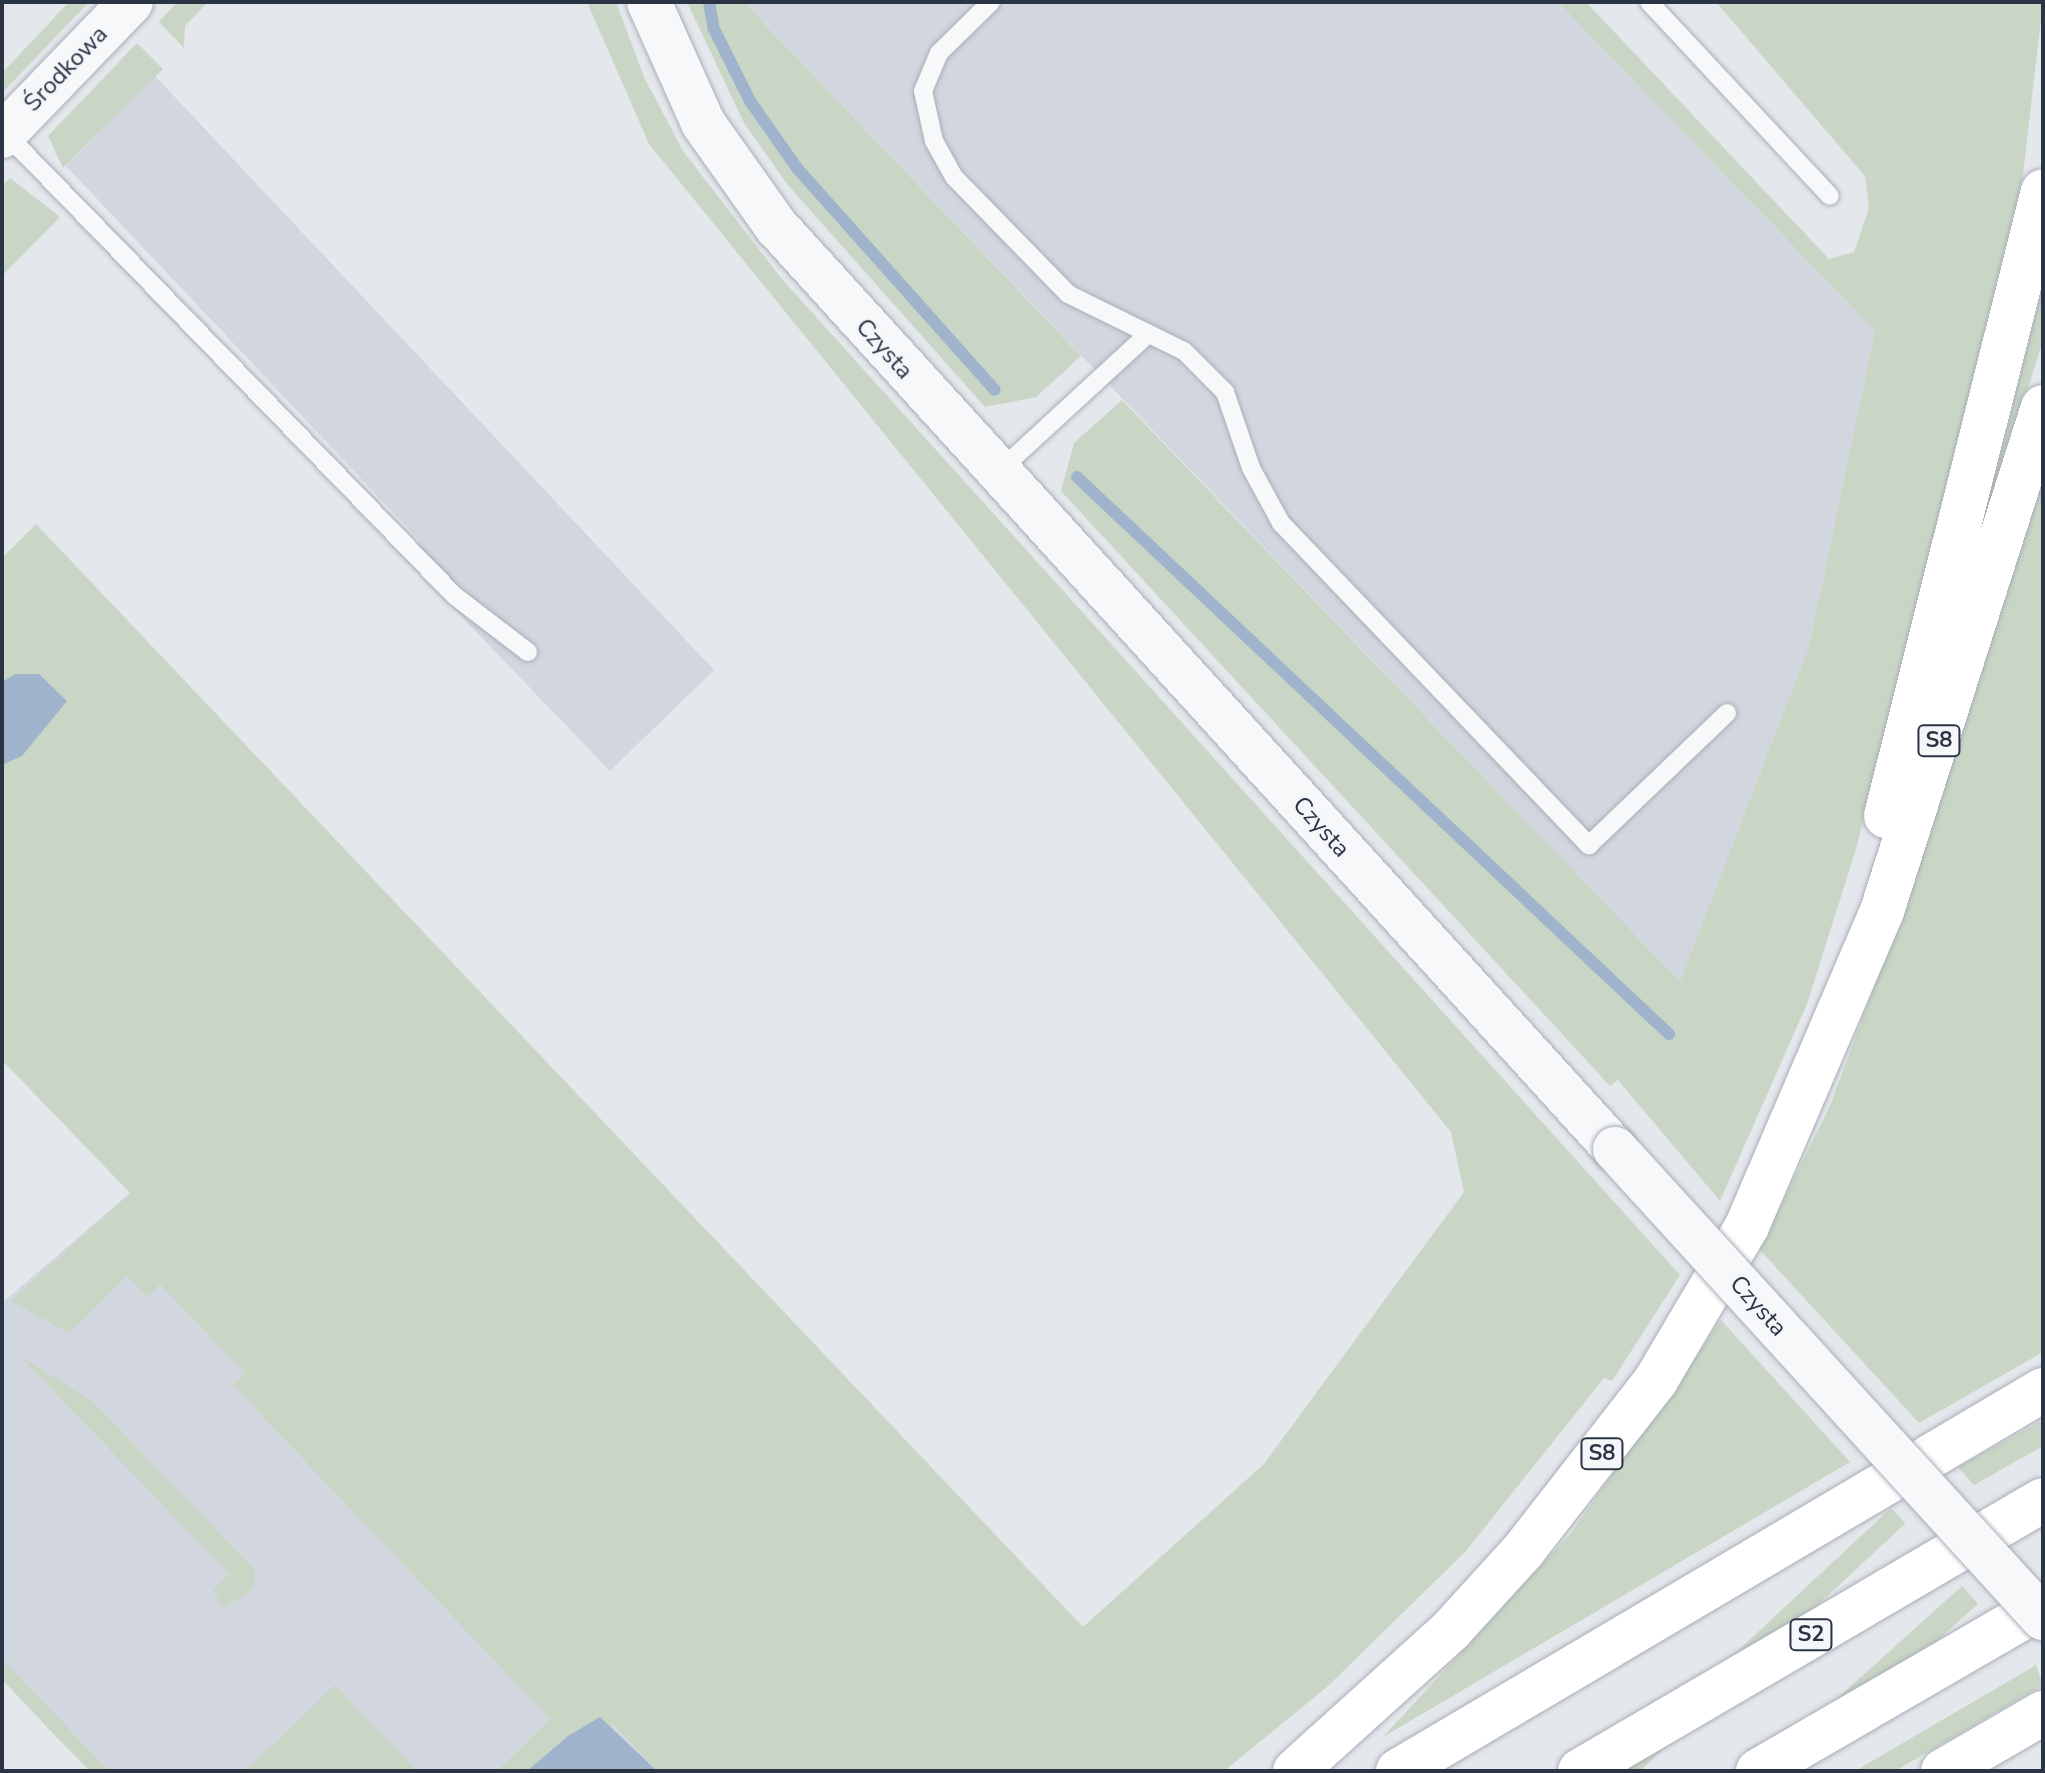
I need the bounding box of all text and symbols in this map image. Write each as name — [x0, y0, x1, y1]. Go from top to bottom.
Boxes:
street label: Środkowa — [18, 20, 114, 118]
street label: Czysta — [849, 313, 919, 385]
road number: S8 — [1917, 723, 1961, 759]
street label: Czysta — [1286, 791, 1356, 863]
street label: Czysta — [1723, 1270, 1793, 1342]
road number: S8 — [1580, 1436, 1624, 1472]
road number: S2 — [1789, 1617, 1833, 1653]

